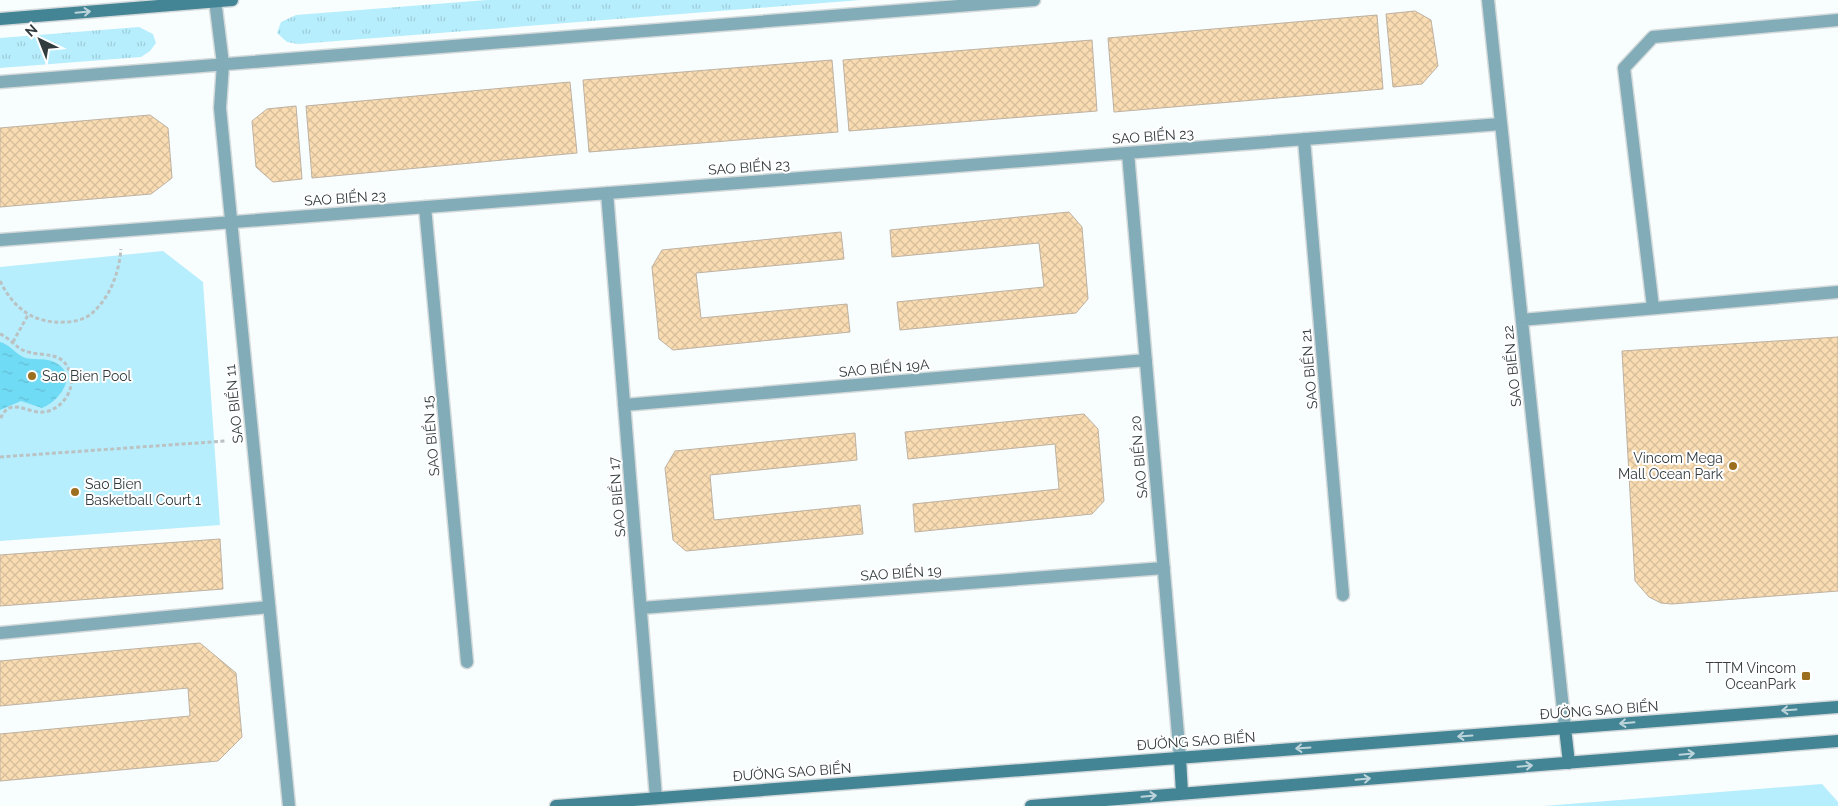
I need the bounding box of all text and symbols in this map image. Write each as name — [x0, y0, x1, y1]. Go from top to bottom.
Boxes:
one-way arrow — [75, 7, 91, 17]
north arrow — [15, 15, 65, 65]
text: N — [22, 21, 40, 40]
street label: SAO BIỂN 23 — [1111, 123, 1194, 147]
street label: SAO BIỂN 23 — [707, 154, 790, 178]
street label: SAO BIỂN 23 — [303, 185, 386, 209]
street label: SAO BIỂN 22 — [1498, 324, 1524, 408]
street label: SAO BIỂN 21 — [1296, 328, 1320, 410]
street label: SAO BIỂN 19A — [838, 354, 930, 380]
street label: SAO BIỂN 11 — [220, 364, 246, 444]
place label: Sao Bien Pool — [42, 368, 132, 384]
marker: Sao Bien Pool — [26, 370, 38, 382]
street label: SAO BIỂN 15 — [417, 395, 442, 477]
street label: SAO BIỂN 20 — [1125, 415, 1151, 499]
place label: Vincom Mega Mall Ocean Park — [1618, 450, 1724, 482]
street label: SAO BIỂN 17 — [603, 456, 628, 538]
marker: Vincom Mega Mall Ocean Park — [1727, 460, 1739, 472]
place label: Sao Bien Basketball Court 1 — [85, 476, 201, 508]
marker: Sao Bien Basketball Court 1 — [69, 486, 81, 498]
street label: SAO BIỂN 19 — [860, 560, 942, 584]
place label: TTTM Vincom OceanPark — [1705, 660, 1797, 692]
marker: TTTM Vincom OceanPark — [1800, 670, 1812, 682]
street label: ĐƯỜNG SAO BIỂN — [1539, 696, 1659, 722]
one-way arrow — [1782, 706, 1798, 715]
one-way arrow — [1620, 718, 1636, 728]
street label: ĐƯỜNG SAO BIỂN — [1136, 727, 1256, 753]
one-way arrow — [1458, 731, 1474, 740]
one-way arrow — [1296, 743, 1312, 753]
one-way arrow — [1679, 749, 1695, 758]
street label: ĐƯỜNG SAO BIỂN — [732, 758, 852, 784]
one-way arrow — [1517, 762, 1533, 771]
one-way arrow — [1355, 775, 1371, 784]
one-way arrow — [1141, 792, 1157, 801]

